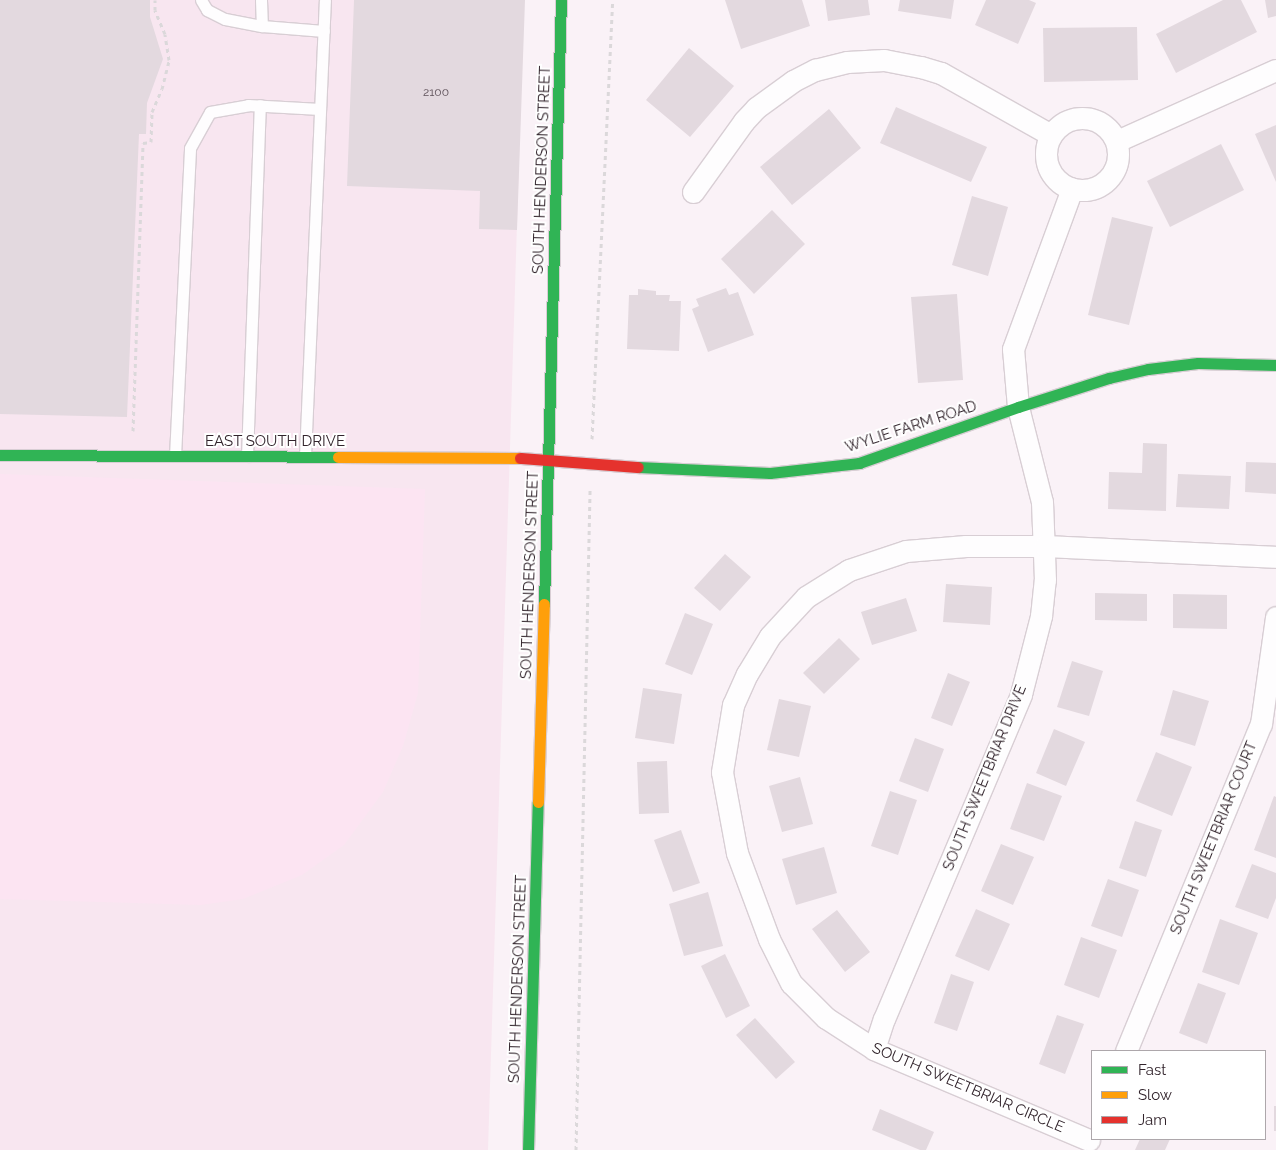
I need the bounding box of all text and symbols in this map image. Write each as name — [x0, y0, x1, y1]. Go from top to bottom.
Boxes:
street label: SOUTH HENDERSON STREET — [529, 66, 555, 274]
house number: 2100 — [423, 86, 449, 100]
street label: WYLIE FARM ROAD — [843, 397, 979, 457]
street label: EAST SOUTH DRIVE — [205, 433, 345, 451]
street label: SOUTH HENDERSON STREET — [517, 471, 543, 679]
street label: SOUTH SWEETBRIAR DRIVE — [939, 683, 1031, 873]
street label: SOUTH SWEETBRIAR COURT — [1167, 739, 1261, 937]
street label: SOUTH HENDERSON STREET — [505, 875, 531, 1083]
street label: SOUTH SWEETBRIAR CIRCLE — [869, 1039, 1067, 1137]
legend — [1091, 1050, 1266, 1140]
text: Fast — [1138, 1061, 1166, 1079]
text: Slow — [1138, 1086, 1172, 1104]
text: Jam — [1138, 1111, 1167, 1129]

